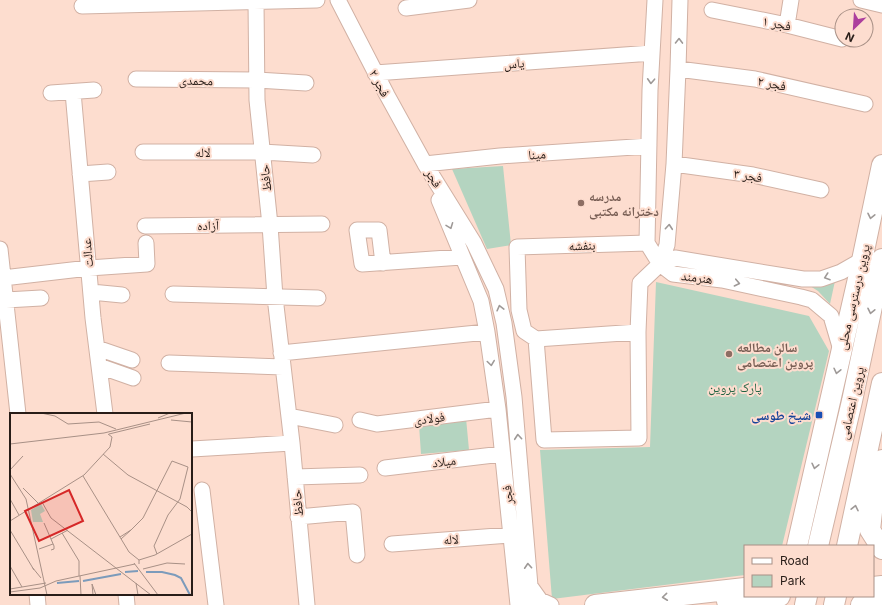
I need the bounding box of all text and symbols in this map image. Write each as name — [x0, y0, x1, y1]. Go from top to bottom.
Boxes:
north arrow — [834, 8, 874, 48]
street label: فجر ۱ — [761, 12, 793, 35]
text: N — [843, 29, 857, 45]
one-way arrow — [675, 38, 683, 44]
street label: یاس — [503, 54, 525, 73]
street label: فجر ۲ — [365, 66, 394, 100]
street label: محمدی — [179, 72, 213, 89]
street label: فجر ۲ — [756, 72, 788, 95]
one-way arrow — [646, 78, 655, 84]
street label: لاله — [195, 144, 211, 160]
street label: مینا — [528, 145, 546, 163]
street label: حافظ — [256, 164, 274, 192]
street label: فجر — [421, 165, 446, 191]
street label: فجر ۳ — [732, 165, 764, 186]
place label: مدرسه دخترانه مکتبی — [589, 188, 659, 220]
marker: مدرسه دخترانه مکتبی — [576, 198, 586, 208]
one-way arrow — [867, 213, 876, 220]
street label: آزاده — [197, 217, 220, 234]
one-way arrow — [445, 223, 453, 230]
one-way arrow — [664, 224, 673, 230]
street label: عدالت — [78, 237, 96, 268]
street label: بنفشه — [568, 237, 596, 254]
street label: پروین درسترسی محلی — [833, 242, 874, 352]
street label: هنرمند — [680, 267, 714, 288]
one-way arrow — [823, 272, 830, 280]
one-way arrow — [734, 279, 740, 287]
one-way arrow — [497, 305, 505, 311]
one-way arrow — [867, 308, 875, 314]
place label: سالن مطالعه پروین اعتصامی — [737, 339, 813, 371]
marker: سالن مطالعه پروین اعتصامی — [724, 349, 734, 359]
one-way arrow — [486, 360, 495, 366]
street label: پروین اعتصامی — [835, 365, 868, 441]
one-way arrow — [833, 367, 841, 374]
park label: پارک پروین — [708, 379, 762, 396]
place label: شیخ طوسی — [751, 407, 811, 424]
street label: فولادی — [412, 408, 446, 429]
marker: شیخ طوسی — [814, 410, 824, 420]
inset map — [10, 413, 192, 595]
one-way arrow — [513, 434, 522, 440]
street label: میلاد — [431, 452, 457, 471]
one-way arrow — [811, 463, 819, 469]
street label: فجر — [498, 484, 517, 506]
street label: حافظ — [288, 489, 306, 517]
one-way arrow — [850, 505, 858, 511]
street label: لاله — [443, 530, 459, 548]
legend — [744, 545, 874, 597]
text: Road — [780, 553, 809, 568]
one-way arrow — [524, 563, 533, 569]
text: Park — [780, 573, 806, 588]
one-way arrow — [661, 592, 668, 601]

